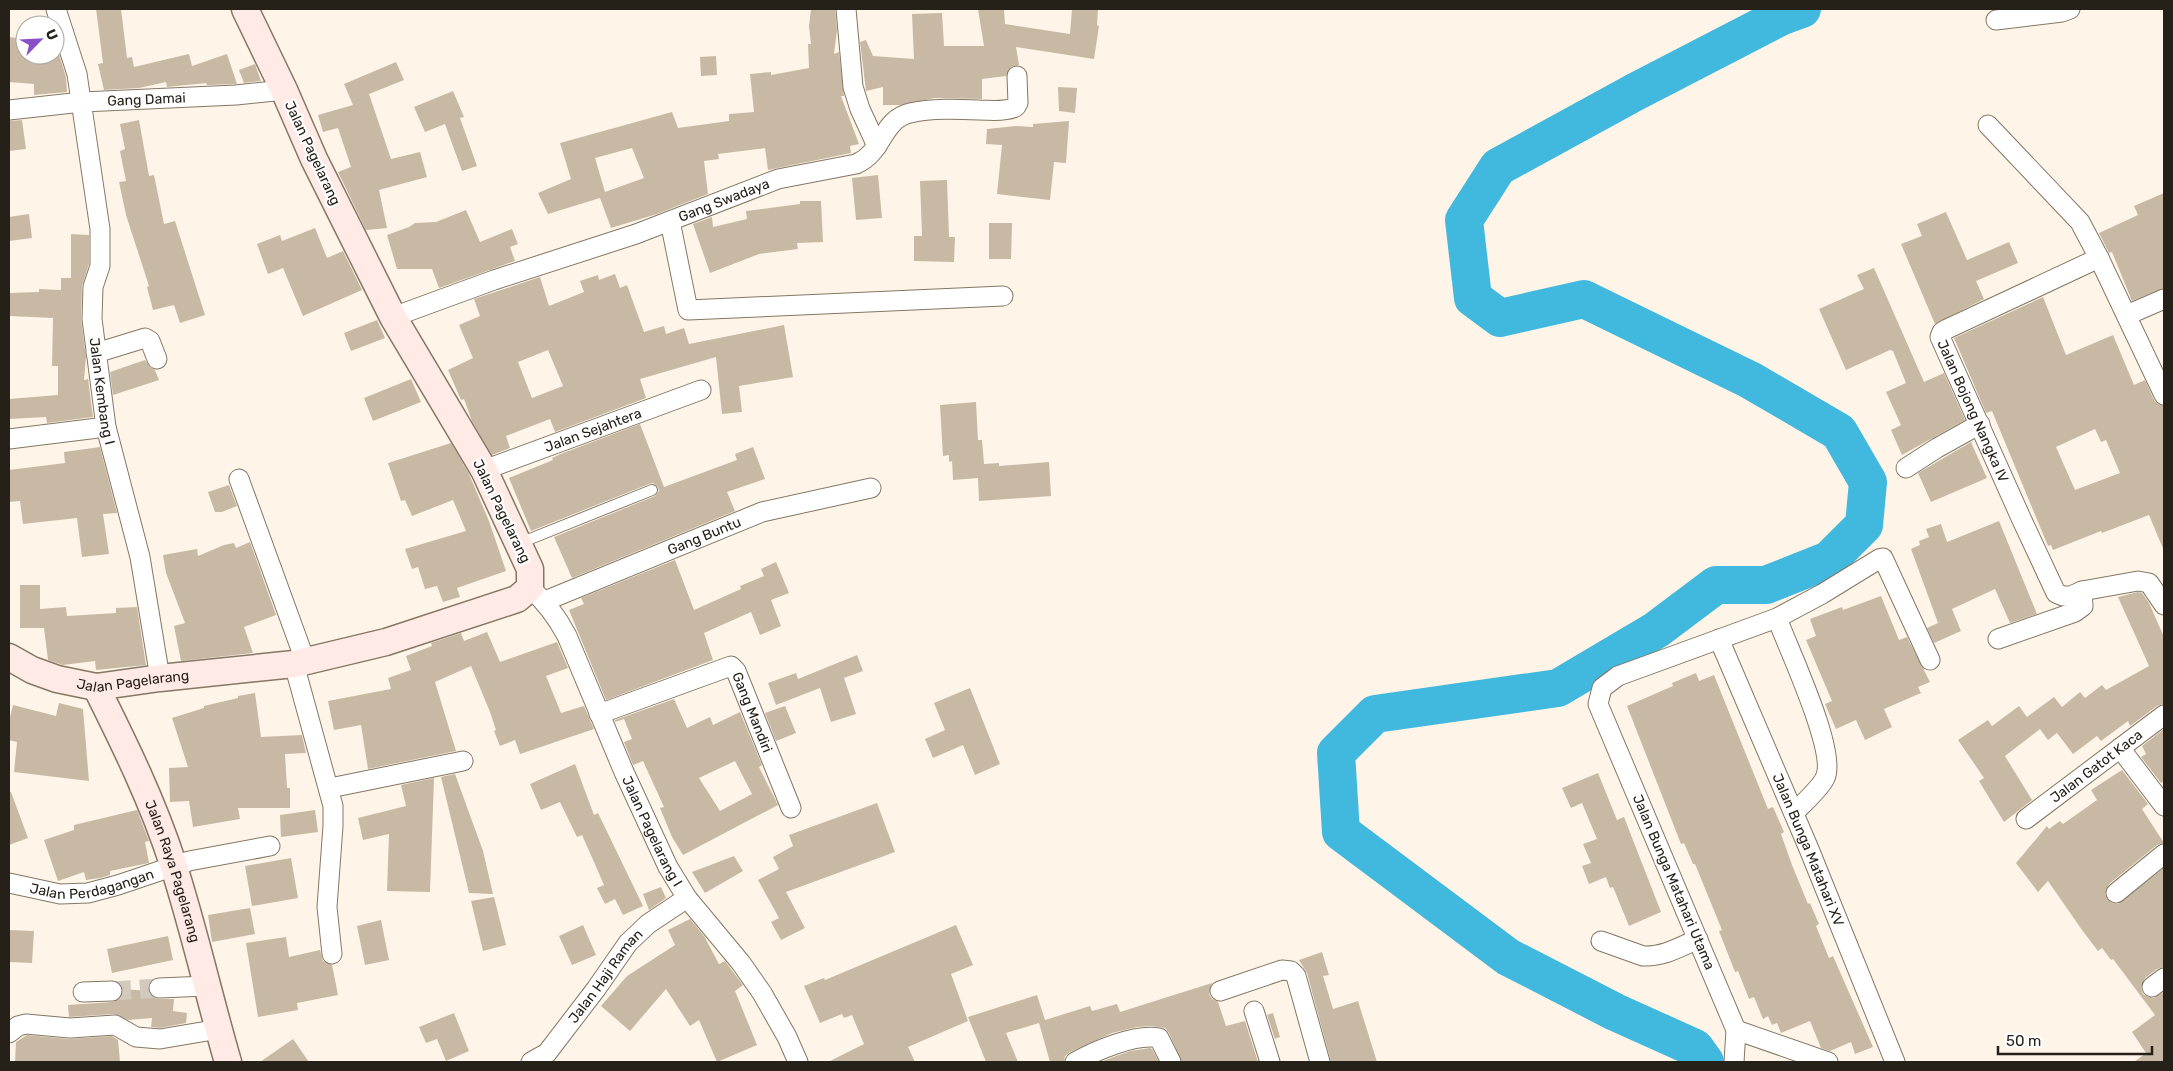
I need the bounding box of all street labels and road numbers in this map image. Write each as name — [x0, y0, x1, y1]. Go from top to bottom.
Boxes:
street label: Gang Damai — [107, 89, 186, 110]
street label: Jalan Pagelarang — [281, 98, 344, 208]
street label: Gang Swadaya — [676, 175, 772, 226]
street label: Jalan Kembang I — [85, 337, 118, 447]
street label: Jalan Bojong Nangka IV — [1933, 337, 2012, 485]
street label: Jalan Sejahtera — [542, 405, 644, 456]
street label: Jalan Pagelarang — [469, 457, 534, 566]
street label: Gang Buntu — [665, 514, 743, 559]
street label: Jalan Pagelarang — [75, 667, 190, 696]
street label: Gang Mandiri — [728, 670, 776, 755]
street label: Jalan Gatot Kaca — [2047, 726, 2146, 807]
street label: Jalan Bunga Matahari XV — [1769, 771, 1847, 929]
street label: Jalan Pagelarang I — [618, 773, 686, 890]
street label: Jalan Bunga Matahari Utama — [1629, 792, 1718, 972]
street label: Jalan Raya Pagelarang — [141, 798, 203, 944]
street label: Jalan Perdagangan — [28, 866, 156, 903]
street label: Jalan Haji Raman — [565, 926, 646, 1027]

